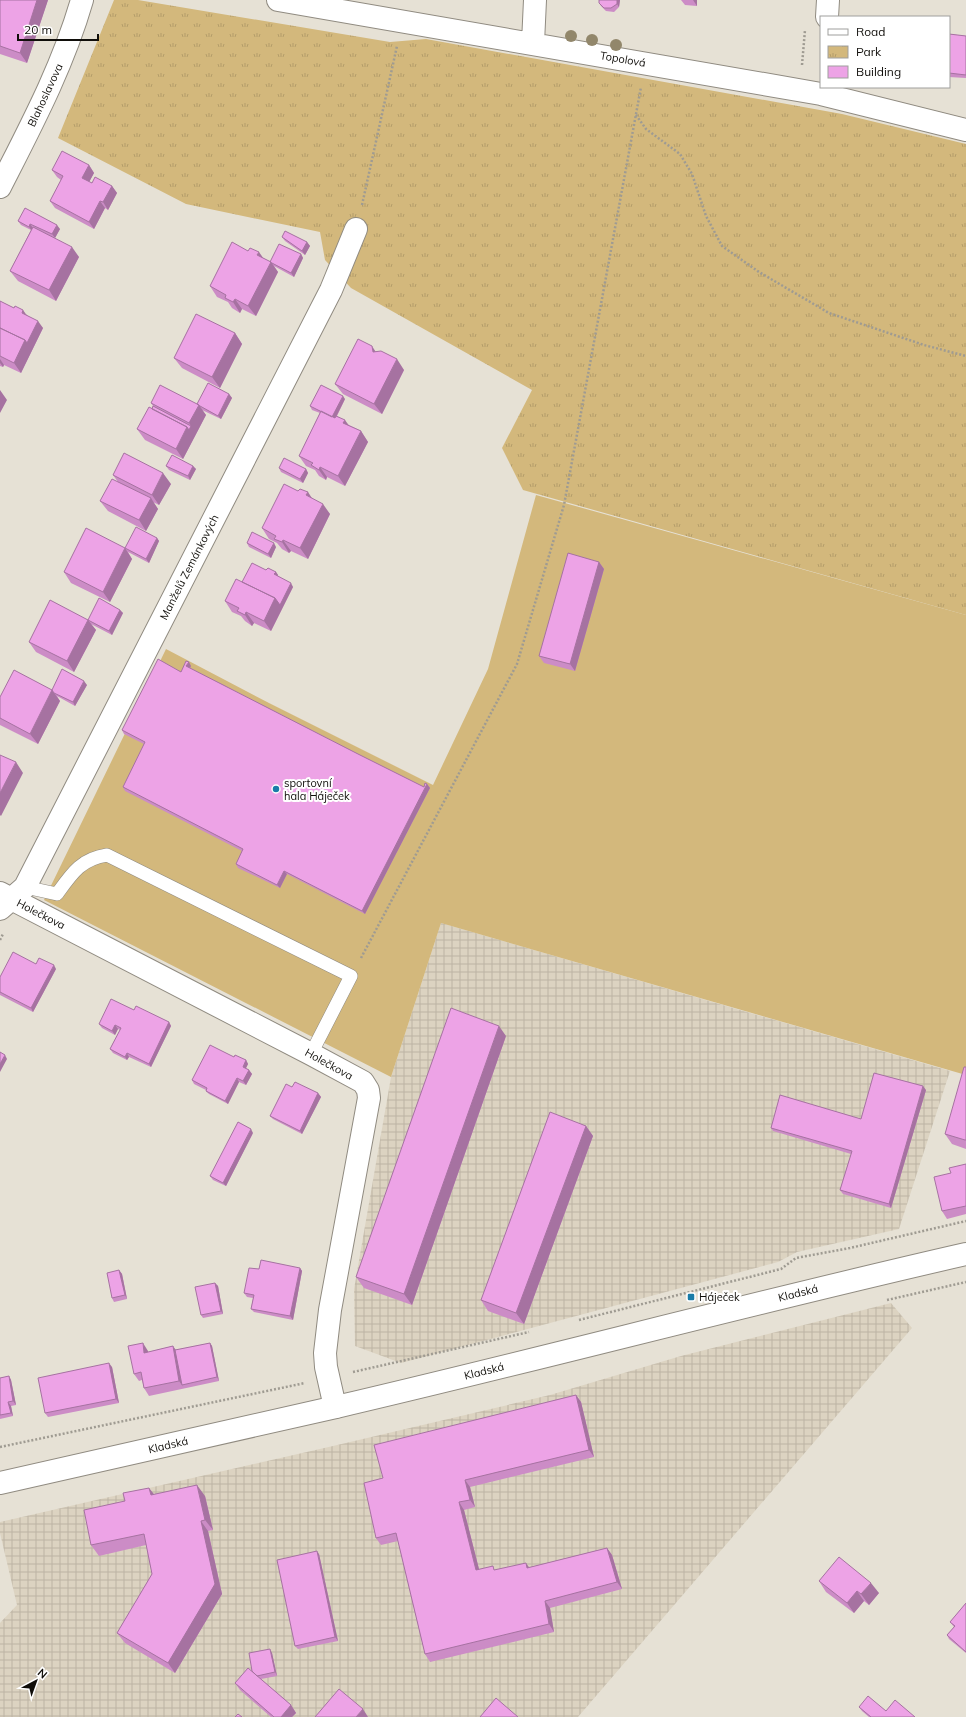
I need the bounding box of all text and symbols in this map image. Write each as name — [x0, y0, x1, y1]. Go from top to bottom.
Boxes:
scale bar — [18, 16, 98, 42]
legend — [820, 16, 950, 88]
text: 20 m — [24, 22, 52, 37]
text: Road — [856, 24, 885, 39]
text: Park — [856, 44, 882, 59]
street label: Topolová — [599, 48, 647, 70]
street label: Blahoslavova — [24, 61, 66, 129]
text: Building — [856, 64, 901, 79]
street label: Manželů Zemánkových — [156, 512, 222, 622]
place label: sportovní hala Háječek — [284, 776, 350, 803]
marker: sportovní hala Háječek — [271, 784, 281, 794]
street label: Holečkova — [14, 896, 68, 932]
street label: Holečkova — [303, 1045, 355, 1083]
street label: Kladská — [777, 1281, 819, 1305]
place label: Háječek — [699, 1290, 740, 1304]
marker: Háječek — [686, 1292, 696, 1302]
street label: Kladská — [463, 1359, 505, 1383]
street label: Kladská — [147, 1434, 189, 1456]
north arrow — [16, 1661, 56, 1701]
text: N — [35, 1665, 50, 1681]

